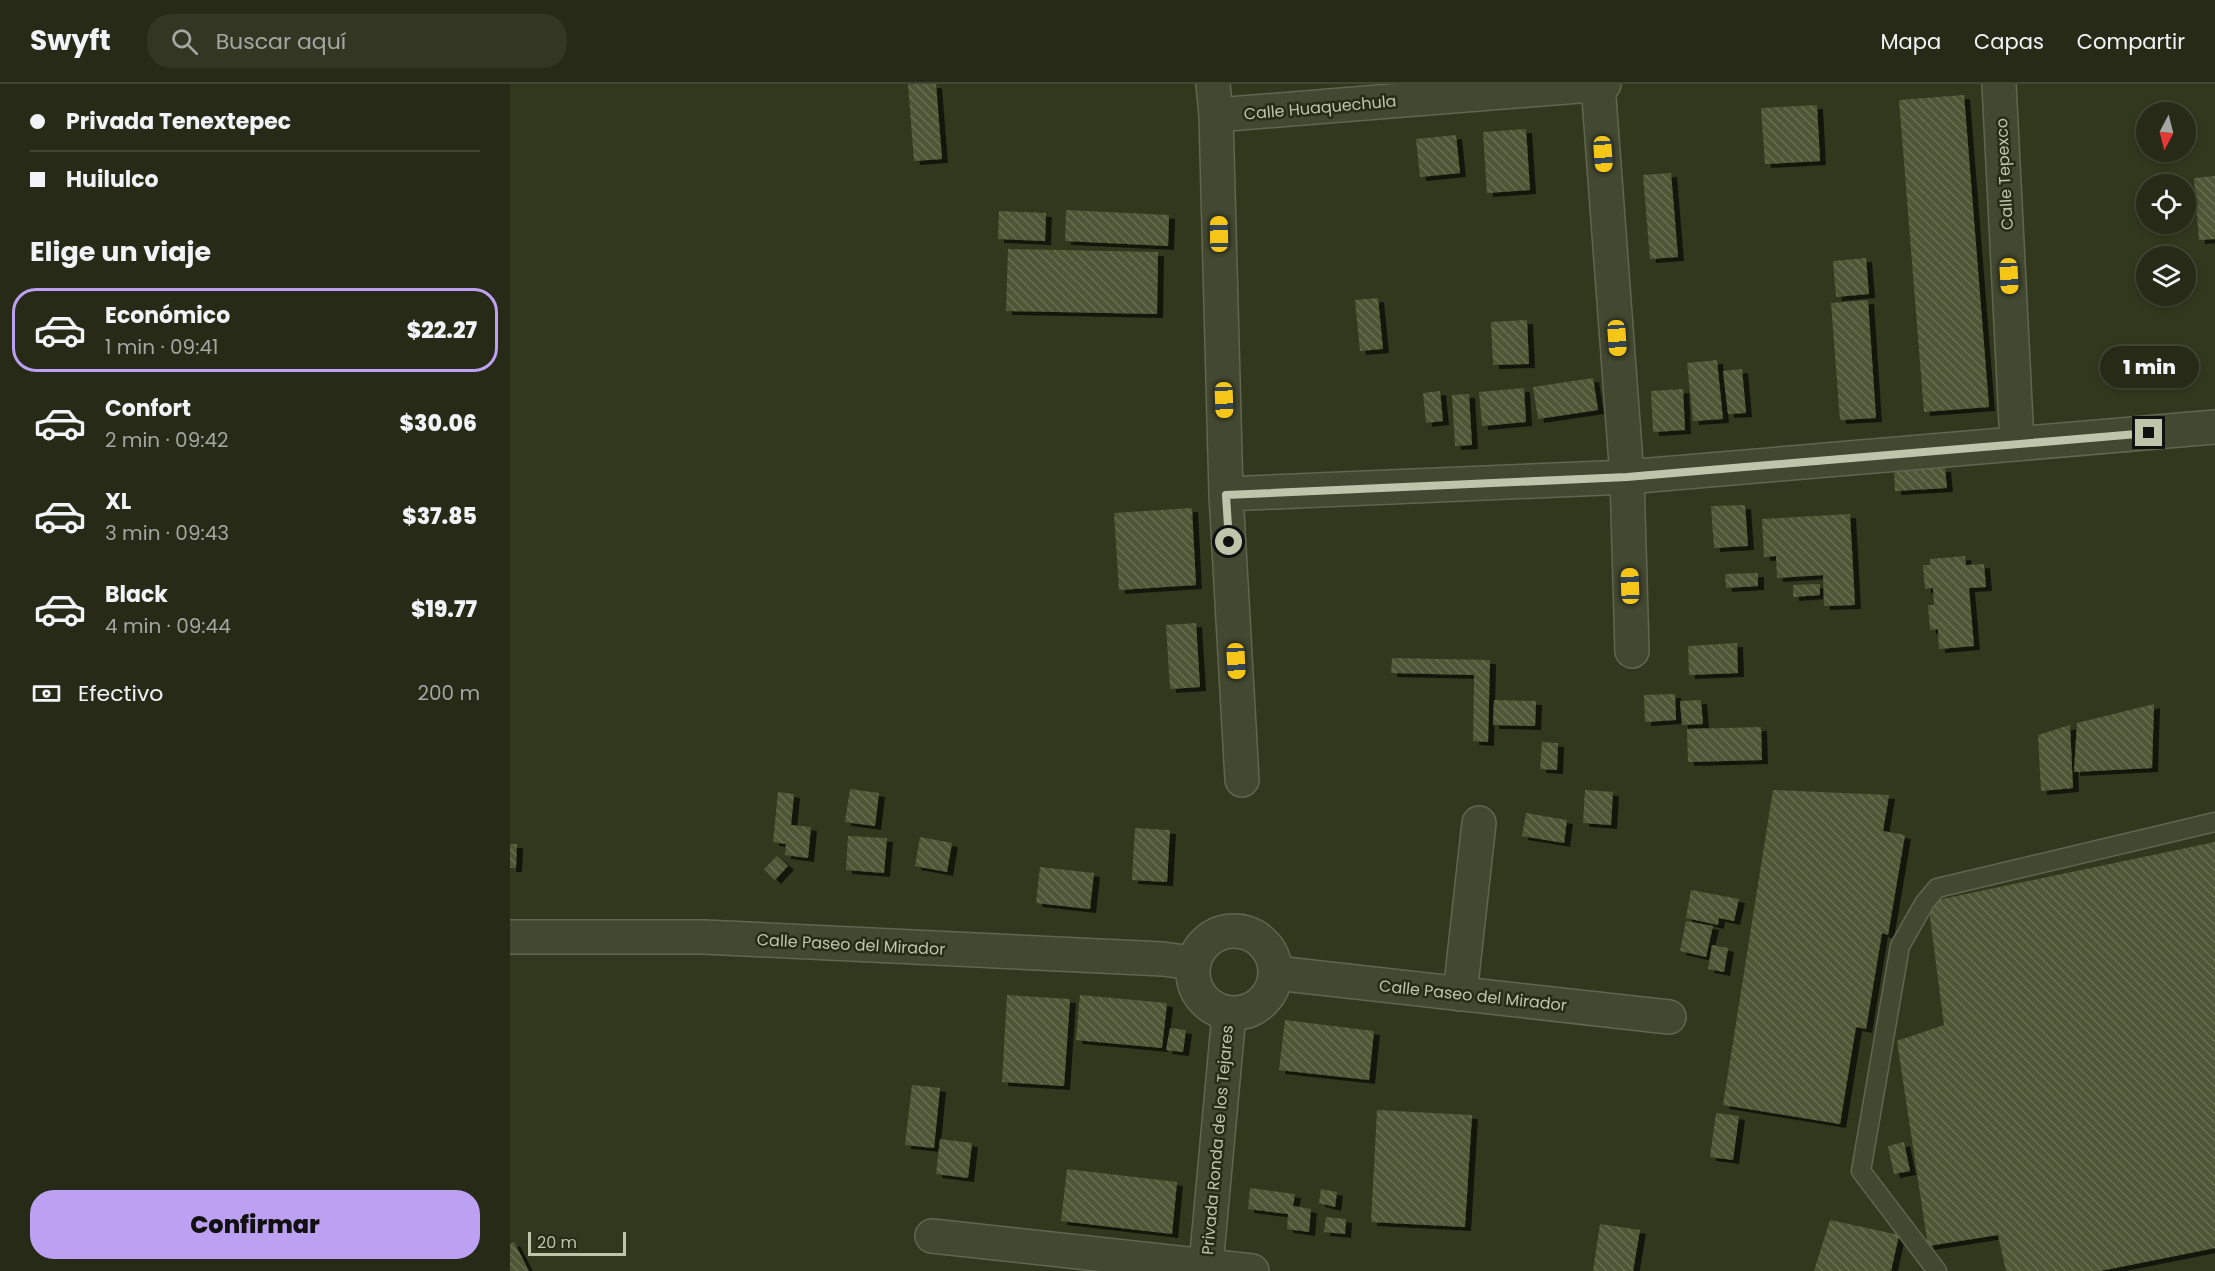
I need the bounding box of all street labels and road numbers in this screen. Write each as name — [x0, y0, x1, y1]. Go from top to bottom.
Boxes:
street label: Calle Huaquechula — [1243, 89, 1397, 126]
street label: Calle Tepexco — [1990, 117, 2019, 231]
street label: Calle Paseo del Mirador — [756, 928, 946, 961]
street label: Calle Paseo del Mirador — [1378, 974, 1568, 1017]
street label: Privada Ronda de los Tejares — [1196, 1024, 1239, 1256]

